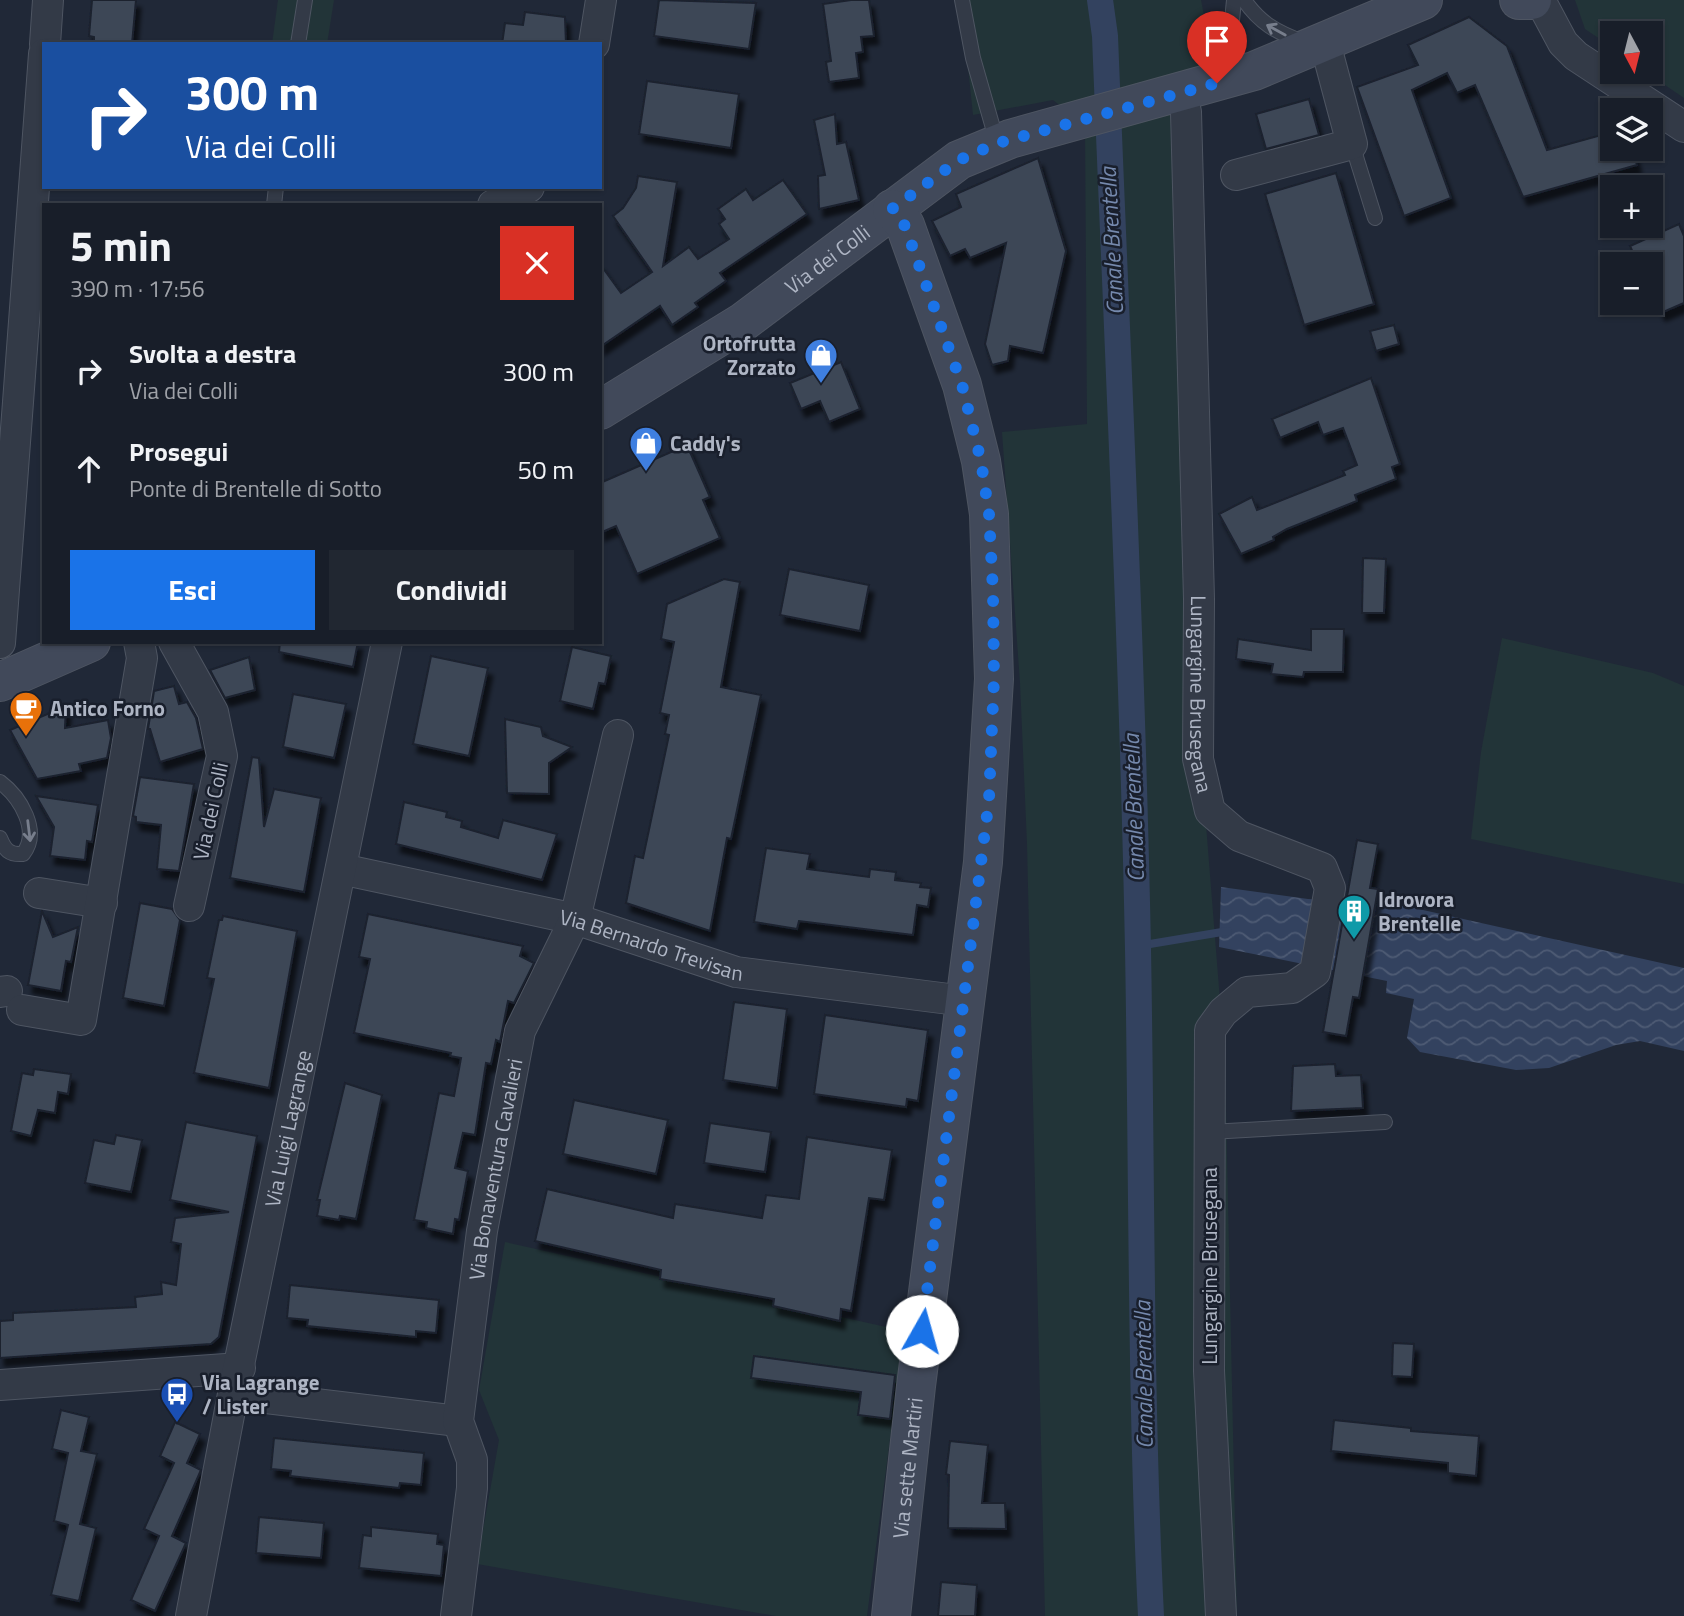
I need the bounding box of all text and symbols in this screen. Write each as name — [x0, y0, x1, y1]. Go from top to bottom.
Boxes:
pin — [1187, 11, 1247, 83]
north arrow — [1600, 21, 1662, 84]
map controls — [1600, 21, 1663, 315]
icon: arrive — [1198, 22, 1236, 60]
one-way arrow — [1266, 23, 1286, 37]
text: 300 m — [185, 54, 319, 129]
icon: right — [70, 70, 161, 161]
button: layers — [1600, 98, 1663, 161]
text: Via dei Colli — [185, 122, 337, 170]
water label: Canale Brentella — [1090, 165, 1132, 316]
button: + — [1600, 175, 1663, 238]
text: 5 min — [70, 213, 172, 277]
street label: Via dei Colli — [778, 216, 877, 302]
button: close — [500, 226, 574, 300]
button: − — [1600, 252, 1663, 315]
text: 390 m · 17:56 — [70, 271, 205, 306]
place label: Ortofrutta Zorzato — [703, 327, 796, 383]
text: Svolta a destra — [129, 334, 296, 373]
shop icon: Ortofrutta Zorzato — [802, 336, 840, 385]
icon: right — [70, 352, 108, 390]
text: 300 m — [503, 352, 574, 391]
text: Via dei Colli — [129, 373, 238, 408]
shop icon: Caddy's — [627, 424, 665, 473]
place label: Caddy's — [670, 427, 741, 459]
text: Prosegui — [129, 432, 228, 471]
icon: ahead — [70, 450, 108, 488]
text: 50 m — [517, 450, 574, 489]
text: Ponte di Brentelle di Sotto — [129, 471, 382, 506]
button: Esci — [70, 550, 315, 630]
button: Condividi — [329, 550, 574, 630]
street label: Lungargine Brusegana — [1182, 595, 1221, 796]
cafe icon: Antico Forno — [7, 689, 45, 738]
place label: Antico Forno — [50, 692, 165, 724]
water label: Canale Brentella — [1113, 732, 1153, 883]
street label: Via dei Colli — [184, 759, 236, 863]
one-way arrow — [22, 819, 35, 841]
place label: Idrovora Brentelle — [1378, 883, 1461, 939]
building icon: Idrovora Brentelle — [1335, 892, 1373, 941]
street label: Via Bernardo Trevisan — [557, 900, 745, 989]
street label: Via Luigi Lagrange — [256, 1047, 319, 1210]
street label: Via Bonaventura Cavalieri — [460, 1056, 530, 1282]
street label: Lungargine Brusegana — [1193, 1167, 1225, 1365]
position arrow — [885, 1294, 959, 1368]
water label: Canale Brentella — [1124, 1299, 1162, 1449]
place label: Via Lagrange / Lister — [202, 1366, 319, 1422]
bus stop icon: Via Lagrange / Lister — [158, 1375, 196, 1424]
street label: Via sette Martiri — [884, 1396, 931, 1540]

